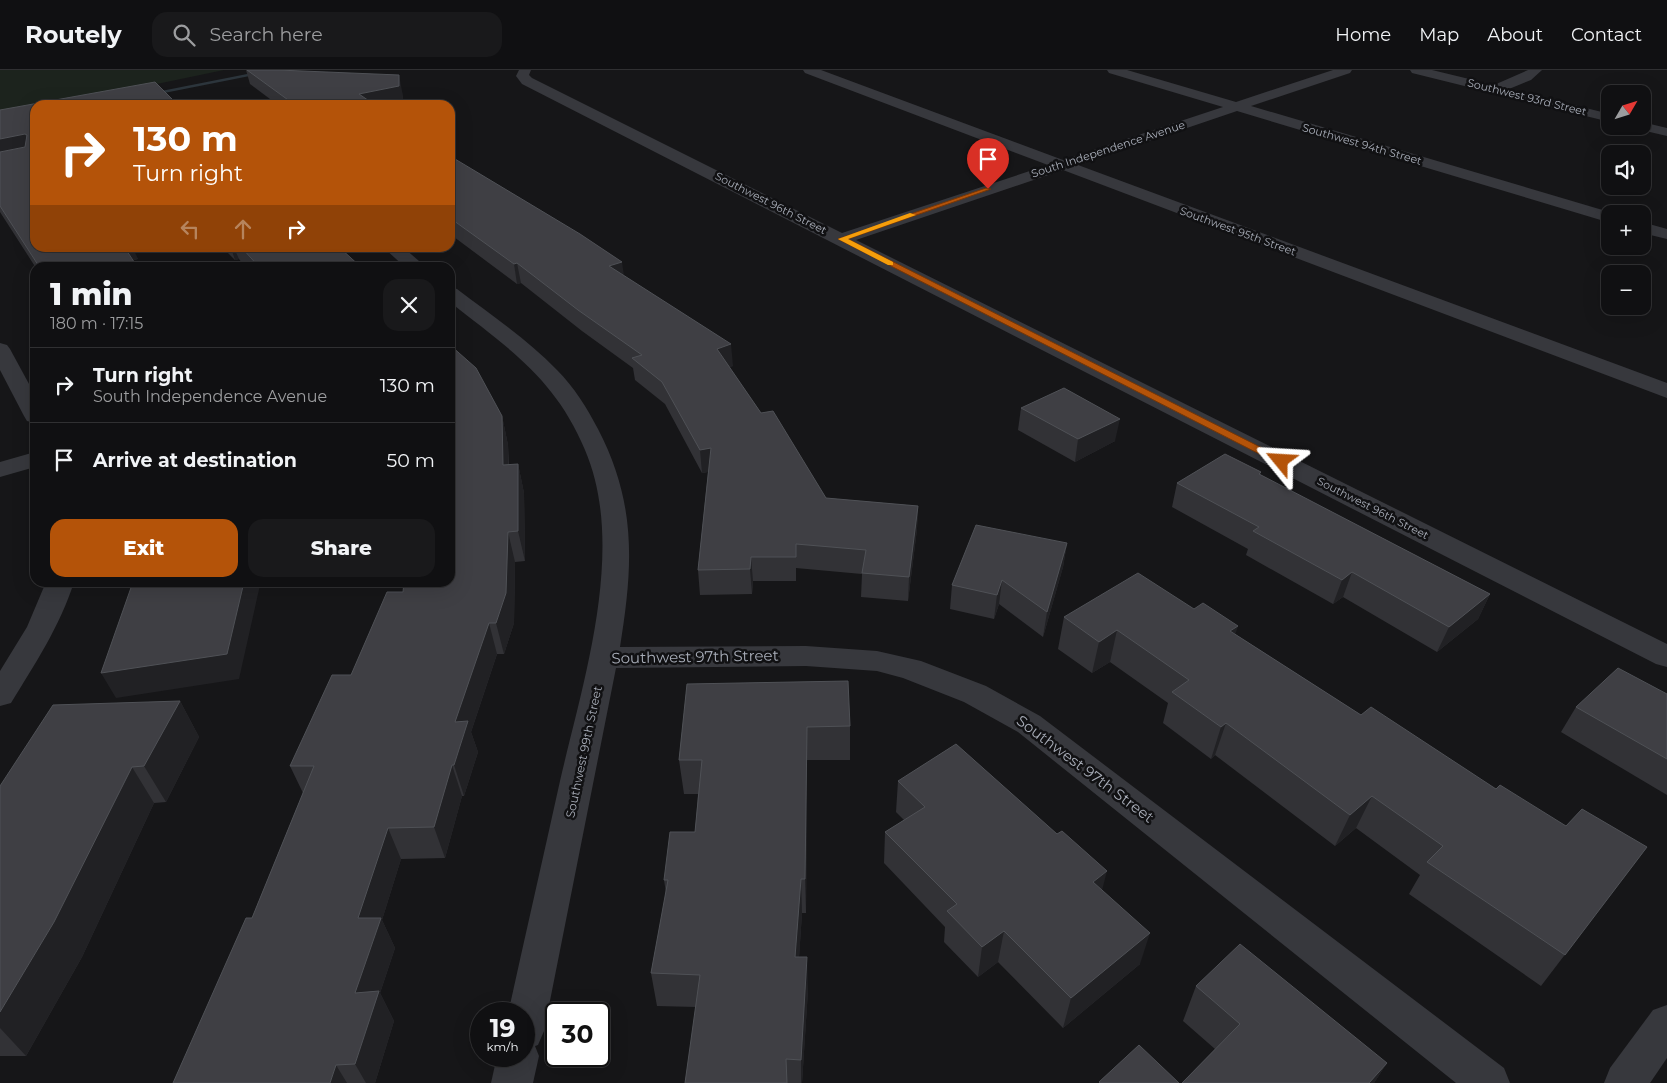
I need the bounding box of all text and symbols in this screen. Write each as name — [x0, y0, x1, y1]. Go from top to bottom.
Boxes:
search box — [152, 12, 502, 57]
text: Routely — [25, 20, 122, 49]
icon: search — [170, 21, 198, 49]
text: Search here — [210, 23, 323, 46]
text: Home — [1335, 24, 1391, 46]
text: Map — [1419, 24, 1459, 46]
text: About — [1487, 24, 1543, 46]
text: Contact — [1571, 24, 1642, 46]
street label: Southwest 93rd Street — [1466, 75, 1589, 119]
north arrow — [1601, 85, 1651, 135]
map controls — [1601, 85, 1651, 315]
text: 130 m — [133, 117, 238, 160]
street label: South Independence Avenue — [1029, 117, 1187, 181]
icon: right — [50, 120, 115, 185]
street label: Southwest 94th Street — [1301, 120, 1424, 168]
pin — [967, 138, 1009, 189]
icon: arrive — [974, 145, 1002, 173]
button: sound — [1601, 145, 1651, 195]
text: Turn right — [133, 160, 243, 187]
street label: Southwest 96th Street — [713, 169, 830, 237]
street label: Southwest 95th Street — [1178, 203, 1299, 259]
button: + — [1601, 205, 1651, 255]
icon: left — [176, 215, 204, 243]
icon: ahead — [229, 215, 257, 243]
icon: right — [282, 215, 310, 243]
button: − — [1601, 265, 1651, 315]
text: 1 min — [50, 276, 133, 313]
button: close — [383, 279, 435, 331]
text: 180 m · 17:15 — [50, 314, 143, 333]
text: Turn right — [93, 364, 193, 387]
icon: right — [50, 371, 78, 399]
text: 130 m — [380, 374, 435, 397]
text: South Independence Avenue — [93, 387, 327, 406]
position arrow — [1254, 434, 1306, 486]
icon: arrive — [50, 446, 78, 474]
text: Arrive at destination — [93, 449, 297, 472]
text: 50 m — [387, 449, 435, 472]
street label: Southwest 96th Street — [1315, 474, 1432, 542]
button: Exit — [50, 519, 238, 577]
button: Share — [248, 519, 435, 577]
street label: Southwest 97th Street — [611, 646, 779, 667]
street label: Southwest 99th Street — [562, 684, 605, 819]
street label: Southwest 97th Street — [1013, 711, 1158, 827]
speed limit sign: 30 — [545, 1002, 610, 1067]
text: 19 — [490, 1013, 515, 1043]
text: km/h — [486, 1039, 519, 1054]

